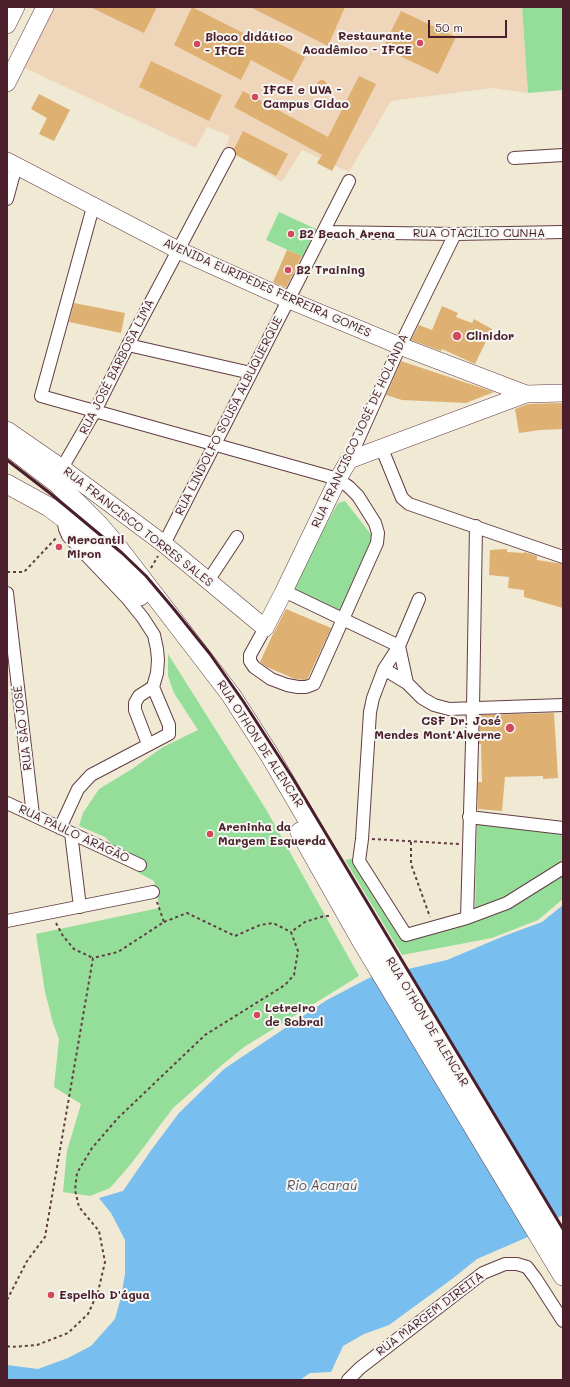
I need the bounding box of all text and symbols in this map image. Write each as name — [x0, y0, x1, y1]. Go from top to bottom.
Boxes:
scale bar — [430, 12, 509, 38]
text: 50 m — [435, 19, 463, 35]
place label: Restaurante Acadêmico - IFCE — [302, 29, 412, 57]
place label: Bloco didático - IFCE — [205, 30, 293, 58]
marker: Restaurante Acadêmico - IFCE — [415, 38, 425, 48]
marker: Bloco didático - IFCE — [192, 39, 202, 49]
place label: IFCE e UVA - Campus Cidao — [263, 83, 349, 111]
marker: IFCE e UVA - Campus Cidao — [250, 92, 260, 102]
street label: RUA OTACÍLIO CUNHA — [413, 226, 545, 240]
place label: B2 Beach Arena — [299, 227, 395, 241]
marker: B2 Beach Arena — [286, 229, 296, 239]
street label: AVENIDA EURIPEDES FERREIRA GOMES — [161, 235, 373, 341]
place label: B2 Training — [296, 263, 365, 277]
marker: B2 Training — [283, 265, 293, 275]
street label: RUA JOSÉ BARBOSA LIMA — [77, 297, 157, 437]
street label: RUA LINDOLFO SOUSA ALBUQUERQUE — [172, 314, 286, 518]
place label: Clinidor — [466, 329, 514, 343]
marker: Clinidor — [451, 330, 463, 342]
street label: RUA FRANCISCO JOSÉ DE HOLANDA — [309, 332, 411, 530]
street label: RUA FRANCISCO TORRES SALES — [60, 464, 216, 590]
place label: Mercantil Miron — [67, 533, 124, 561]
marker: Mercantil Miron — [54, 542, 64, 552]
street label: RUA OTHON DE ALENCAR — [213, 678, 307, 810]
street label: RUA SÃO JOSÉ — [11, 685, 35, 771]
place label: CSF Dr. José Mendes Mont'Alverne — [374, 714, 501, 742]
marker: CSF Dr. José Mendes Mont'Alverne — [504, 722, 516, 734]
street label: RUA PAULO ARAGÃO — [16, 802, 132, 866]
place label: Areninha da Margem Esquerda — [218, 820, 326, 848]
marker: Areninha da Margem Esquerda — [205, 829, 215, 839]
street label: RUA OTHON DE ALENCAR — [383, 955, 471, 1089]
place label: Letreiro de Sobral — [265, 1001, 323, 1029]
marker: Letreiro de Sobral — [252, 1010, 262, 1020]
water label: Rio Acaraú — [287, 1178, 357, 1194]
street label: RUA MARGEM DIREITA — [373, 1269, 487, 1359]
place label: Espelho D'água — [59, 1288, 150, 1302]
marker: Espelho D'água — [46, 1290, 56, 1300]

